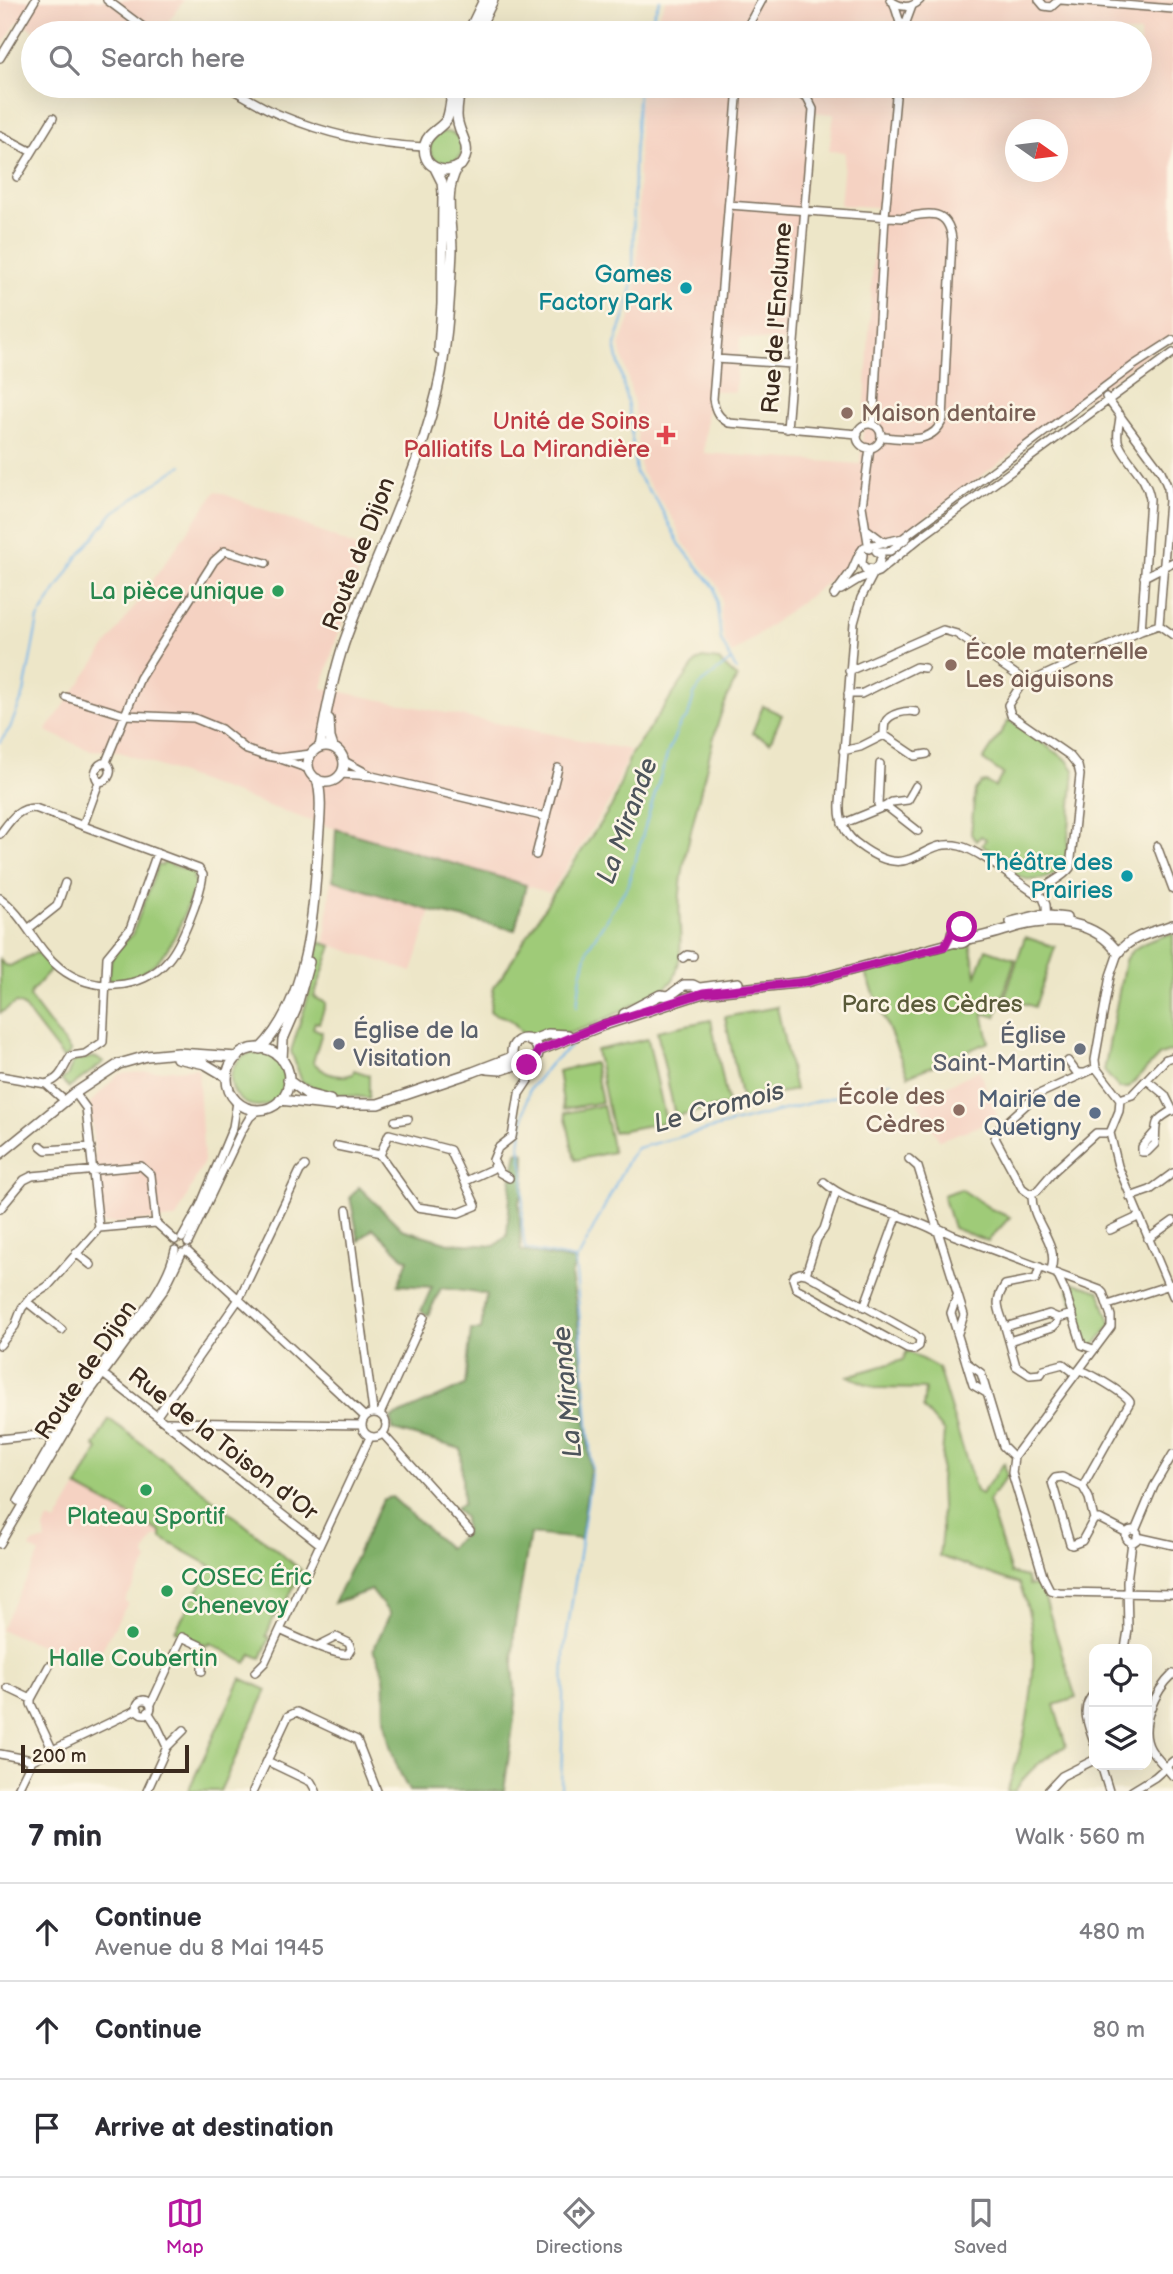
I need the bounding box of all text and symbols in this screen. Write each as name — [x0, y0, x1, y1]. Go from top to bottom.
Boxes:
search box — [21, 21, 1152, 98]
icon: search — [45, 41, 83, 79]
text: Search here — [101, 44, 245, 75]
north arrow — [1005, 119, 1068, 182]
street label: Rue de l'Enclume — [756, 222, 798, 414]
place label: Games Factory Park — [538, 260, 672, 317]
marker: Games Factory Park — [678, 280, 694, 296]
place label: Maison dentaire — [861, 399, 1036, 428]
marker: Maison dentaire — [839, 405, 855, 421]
place label: Unité de Soins Palliatifs La Mirandière — [403, 407, 650, 464]
marker: Unité de Soins Palliatifs La Mirandière — [656, 425, 676, 445]
street label: Route de Dijon — [316, 473, 402, 635]
place label: La pièce unique — [89, 577, 264, 606]
marker: La pièce unique — [270, 583, 286, 599]
place label: École maternelle Les aiguisons — [965, 636, 1148, 694]
marker: École maternelle Les aiguisons — [943, 657, 959, 673]
water label: La Mirande — [591, 754, 665, 888]
place label: Théâtre des Prairies — [982, 848, 1113, 905]
marker: Théâtre des Prairies — [1119, 868, 1135, 884]
route start — [946, 911, 977, 942]
park label: Parc des Cèdres — [841, 990, 1023, 1019]
place label: Église de la Visitation — [353, 1015, 479, 1073]
place label: Église Saint-Martin — [933, 1020, 1066, 1078]
marker: Église de la Visitation — [331, 1036, 347, 1052]
marker: Église Saint-Martin — [1072, 1041, 1088, 1057]
route end — [511, 1049, 542, 1080]
water label: Le Cromois — [650, 1076, 788, 1140]
place label: École des Cèdres — [838, 1081, 945, 1139]
place label: Mairie de Quetigny — [978, 1085, 1081, 1142]
marker: École des Cèdres — [951, 1102, 967, 1118]
marker: Mairie de Quetigny — [1087, 1105, 1103, 1121]
street label: Route de Dijon — [29, 1295, 143, 1445]
water label: La Mirande — [547, 1325, 589, 1459]
street label: Rue de la Toison d'Or — [122, 1361, 324, 1527]
marker: Plateau Sportif — [138, 1482, 154, 1498]
place label: Plateau Sportif — [66, 1502, 226, 1531]
place label: COSEC Éric Chenevoy — [181, 1562, 312, 1620]
marker: COSEC Éric Chenevoy — [159, 1583, 175, 1599]
marker: Halle Coubertin — [125, 1624, 141, 1640]
place label: Halle Coubertin — [48, 1644, 218, 1673]
map controls — [1089, 1644, 1152, 1770]
button: locate — [1089, 1644, 1152, 1707]
button: layers — [1089, 1707, 1152, 1770]
scale bar — [21, 1742, 189, 1774]
text: 200 m — [32, 1745, 86, 1768]
text: 7 min — [28, 1819, 102, 1855]
text: Walk · 560 m — [1015, 1823, 1145, 1851]
text: Continue — [95, 1903, 202, 1934]
icon: ahead — [28, 1913, 66, 1951]
text: 480 m — [1079, 1918, 1145, 1946]
text: Avenue du 8 Mai 1945 — [95, 1934, 324, 1962]
icon: ahead — [28, 2011, 66, 2049]
text: Continue — [95, 2015, 202, 2046]
text: 80 m — [1093, 2016, 1145, 2044]
icon: arrive — [28, 2109, 66, 2147]
text: Arrive at destination — [95, 2113, 334, 2144]
tab: Map — [166, 2194, 204, 2259]
tab: Directions — [535, 2194, 623, 2259]
tab: Saved — [954, 2194, 1007, 2259]

